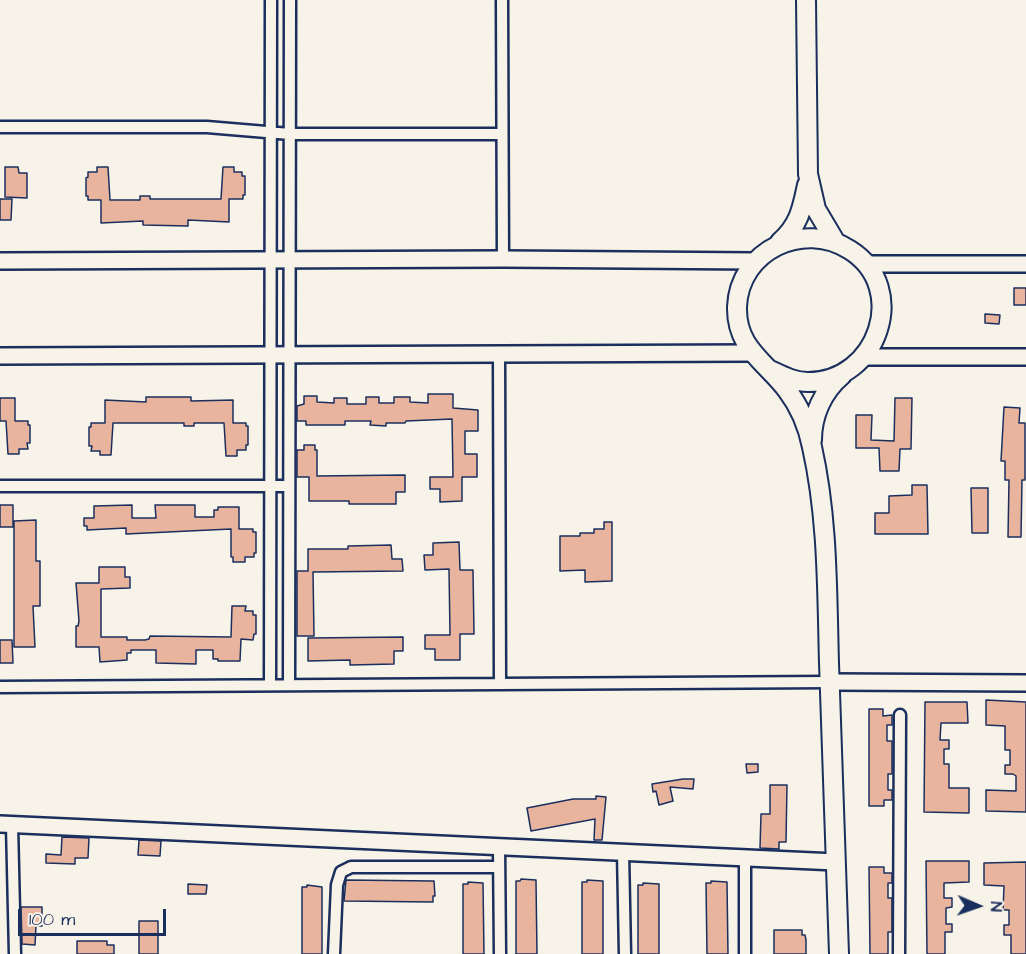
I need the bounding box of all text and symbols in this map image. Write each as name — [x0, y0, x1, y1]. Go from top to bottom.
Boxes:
north arrow — [948, 876, 1008, 936]
scale bar — [21, 897, 170, 935]
text: N — [985, 901, 1007, 912]
text: 100 m — [29, 907, 75, 932]

